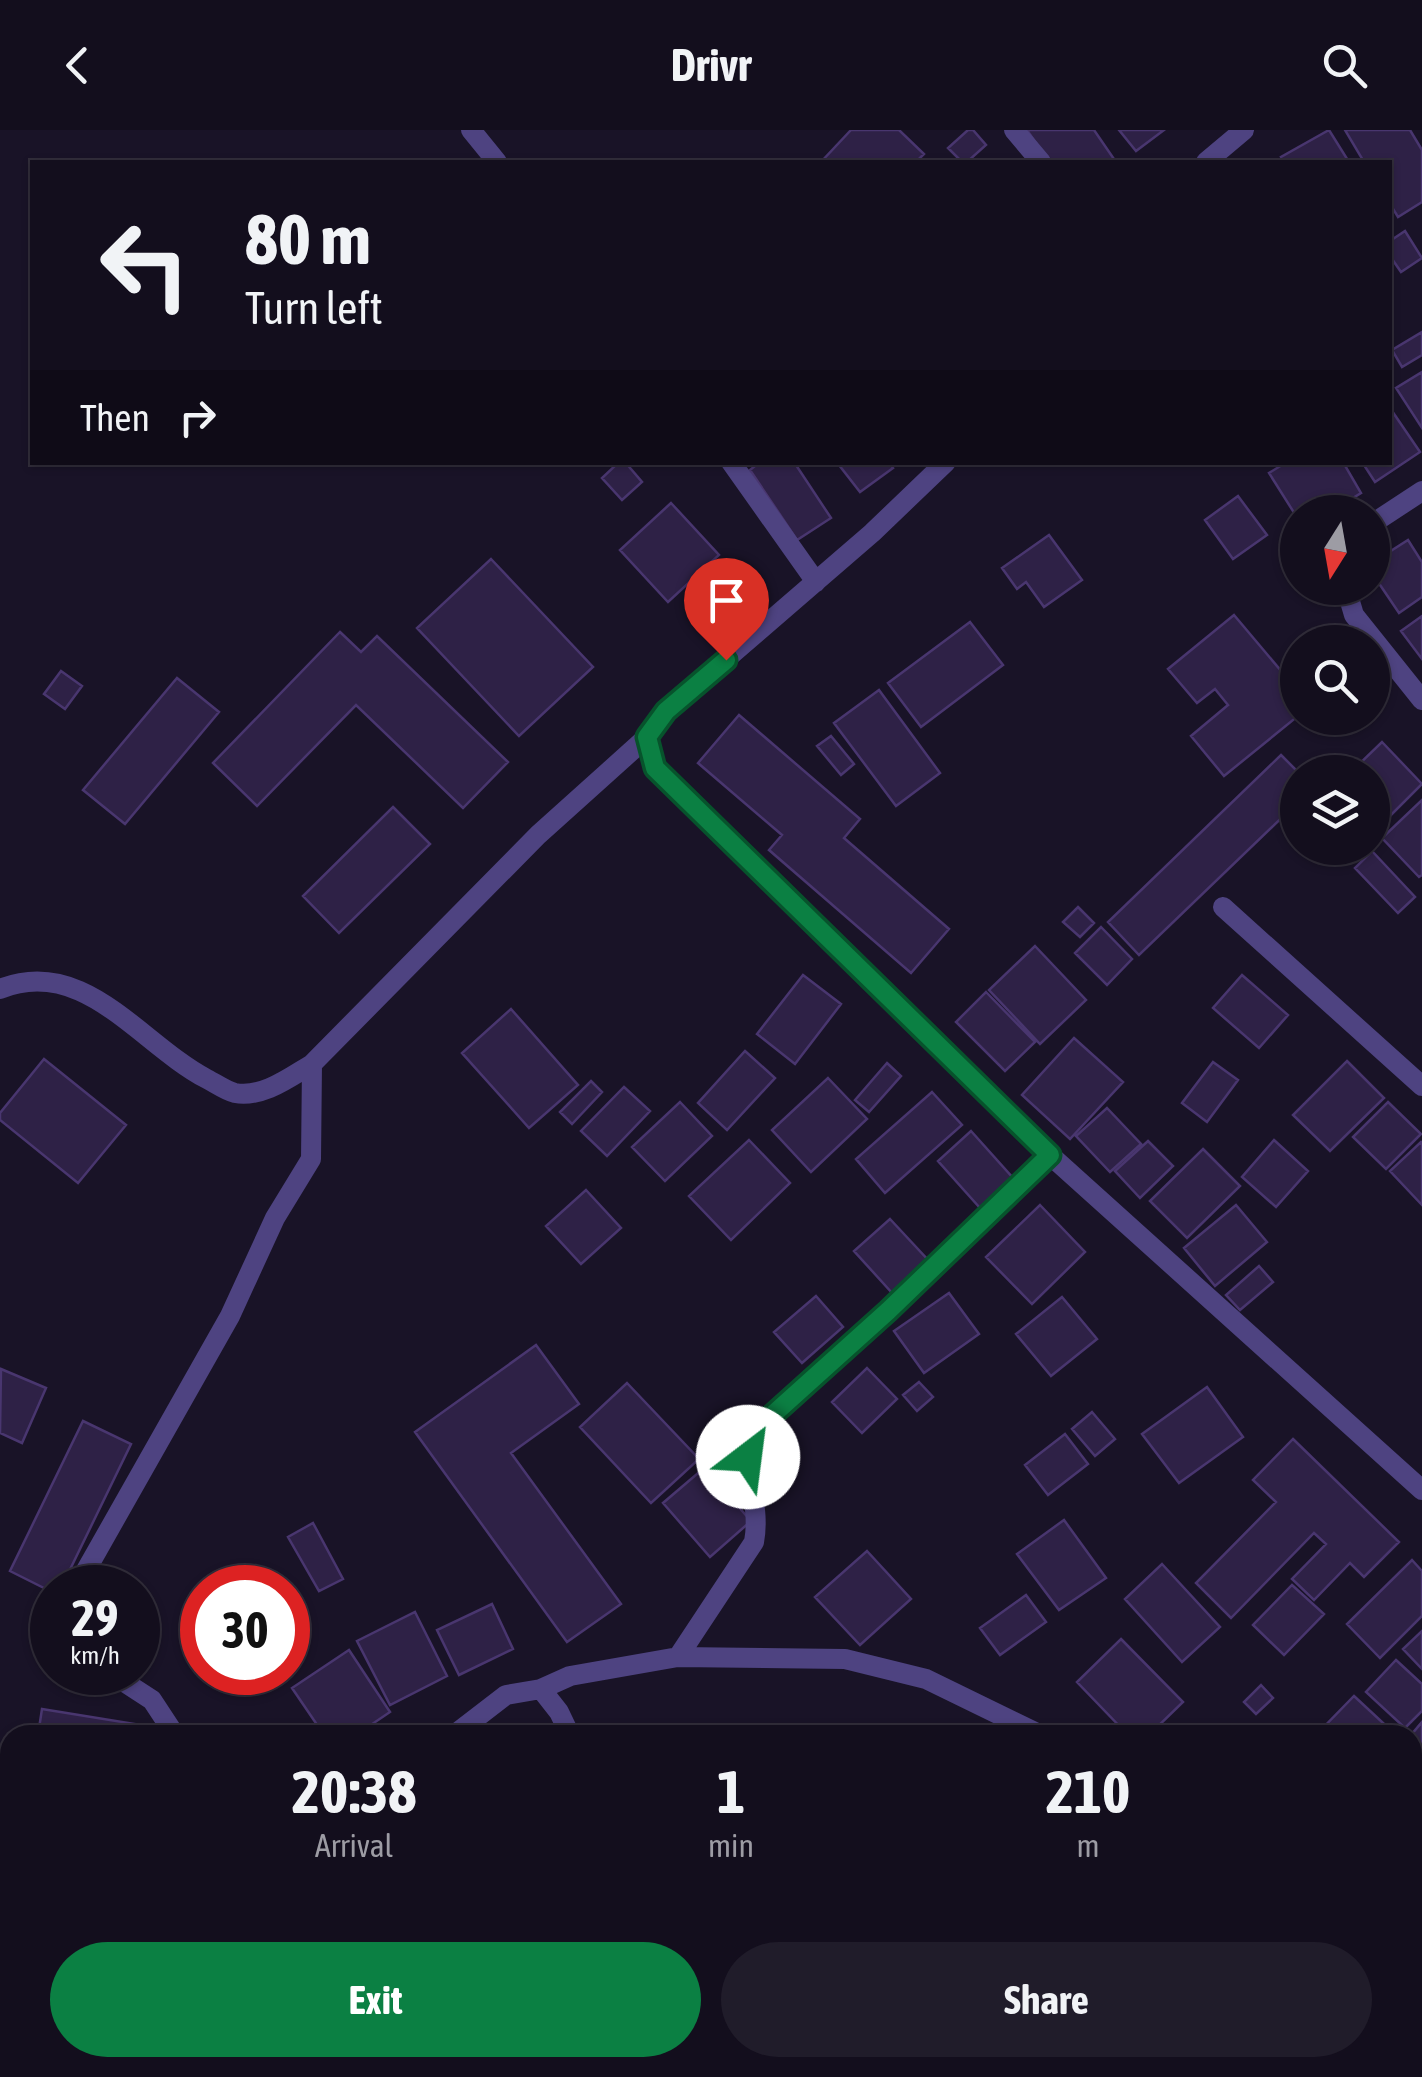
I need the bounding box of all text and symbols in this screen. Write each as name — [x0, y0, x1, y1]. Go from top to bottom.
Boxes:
icon: back — [50, 38, 105, 93]
icon: search — [1317, 38, 1372, 93]
text: Drivr — [671, 39, 751, 91]
text: 80 m — [245, 199, 371, 279]
icon: left — [80, 200, 210, 330]
text: Turn left — [245, 282, 383, 334]
icon: right — [170, 390, 225, 445]
text: Then — [80, 396, 150, 439]
north arrow — [1280, 495, 1390, 605]
map controls — [1280, 495, 1390, 865]
pin — [684, 558, 769, 661]
icon: arrive — [699, 573, 754, 628]
button: search — [1280, 625, 1390, 735]
button: layers — [1280, 755, 1390, 865]
position arrow — [696, 1405, 800, 1509]
speed limit sign: 30 — [180, 1565, 310, 1695]
text: 29 — [71, 1589, 118, 1647]
text: km/h — [70, 1641, 120, 1669]
text: 20:38 — [292, 1757, 416, 1826]
text: 1 — [717, 1757, 745, 1826]
text: 210 — [1046, 1757, 1130, 1826]
text: Arrival — [315, 1827, 393, 1864]
text: min — [708, 1827, 754, 1864]
text: m — [1076, 1827, 1100, 1864]
button: Exit — [50, 1942, 701, 2057]
button: Share — [721, 1942, 1372, 2057]

